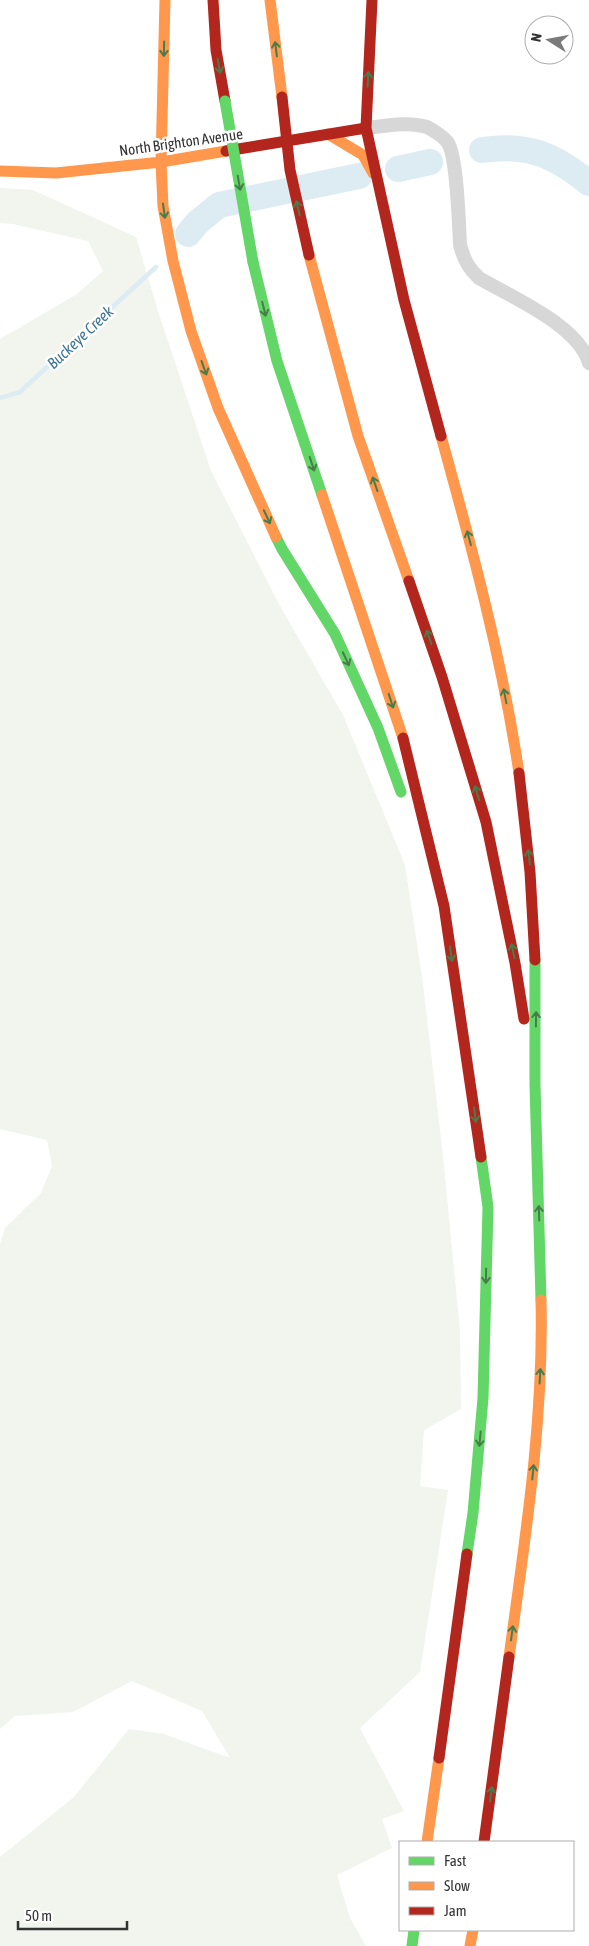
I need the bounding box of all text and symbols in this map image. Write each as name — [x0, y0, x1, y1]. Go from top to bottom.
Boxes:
north arrow — [524, 15, 574, 65]
text: N — [528, 32, 545, 43]
one-way arrow — [159, 40, 168, 56]
one-way arrow — [271, 41, 281, 57]
one-way arrow — [214, 58, 224, 74]
one-way arrow — [363, 71, 373, 88]
street label: North Brighton Avenue — [118, 125, 244, 159]
one-way arrow — [235, 175, 245, 191]
one-way arrow — [293, 200, 302, 216]
one-way arrow — [159, 202, 169, 218]
one-way arrow — [260, 300, 269, 316]
water label: Buckeye Creek — [43, 301, 118, 373]
one-way arrow — [200, 360, 209, 375]
one-way arrow — [307, 456, 317, 472]
one-way arrow — [370, 477, 379, 492]
one-way arrow — [263, 509, 273, 524]
one-way arrow — [463, 530, 473, 546]
one-way arrow — [424, 630, 433, 646]
one-way arrow — [342, 651, 352, 666]
one-way arrow — [500, 689, 509, 705]
one-way arrow — [387, 693, 396, 709]
one-way arrow — [471, 785, 481, 801]
one-way arrow — [524, 849, 534, 865]
one-way arrow — [507, 943, 517, 959]
one-way arrow — [447, 946, 457, 962]
one-way arrow — [531, 1011, 541, 1028]
one-way arrow — [470, 1107, 480, 1123]
one-way arrow — [534, 1205, 543, 1221]
one-way arrow — [481, 1268, 491, 1284]
one-way arrow — [535, 1368, 545, 1384]
one-way arrow — [475, 1430, 484, 1446]
one-way arrow — [528, 1464, 538, 1480]
one-way arrow — [507, 1625, 517, 1641]
one-way arrow — [486, 1786, 496, 1802]
legend — [399, 1841, 574, 1931]
text: Fast — [444, 1852, 466, 1869]
text: Slow — [444, 1877, 470, 1894]
scale bar — [18, 1898, 126, 1930]
text: Jam — [444, 1902, 467, 1919]
text: 50 m — [25, 1907, 52, 1924]

